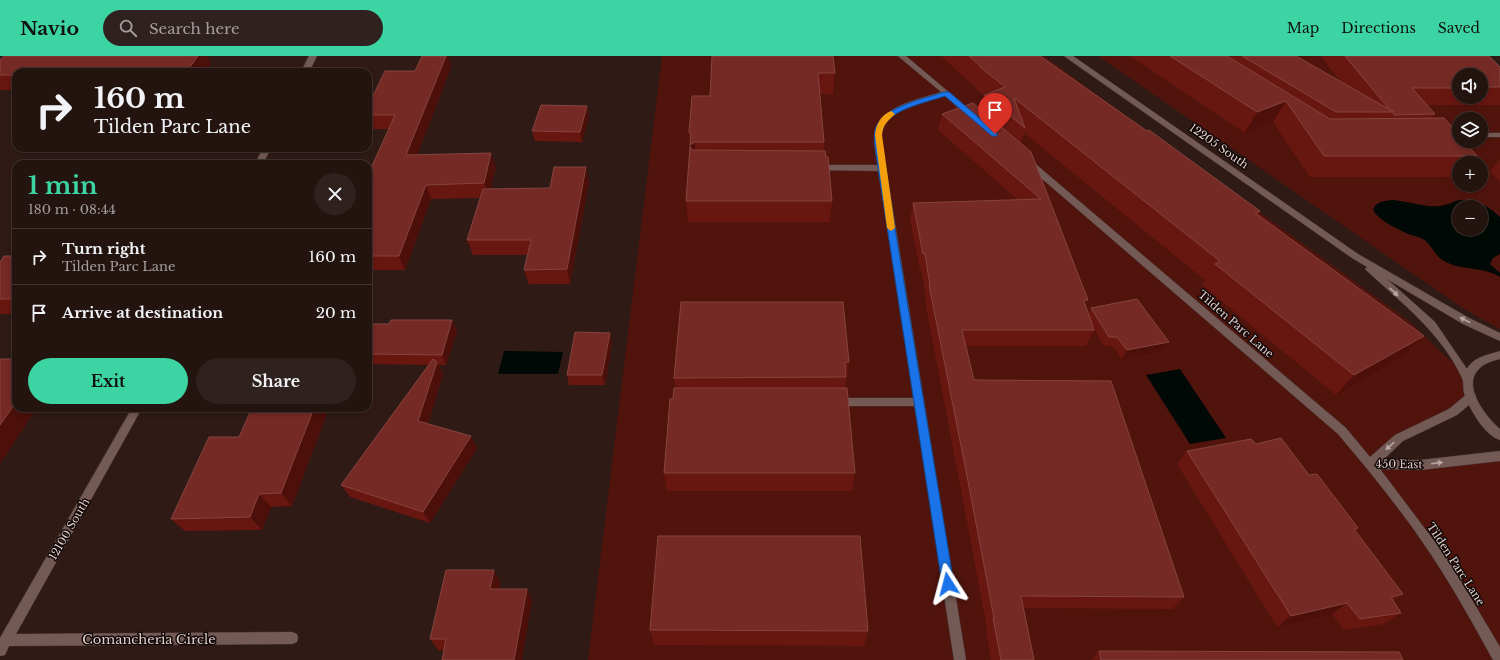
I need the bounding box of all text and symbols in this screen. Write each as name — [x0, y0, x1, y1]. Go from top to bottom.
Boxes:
search box — [103, 10, 383, 46]
text: Navio — [20, 17, 79, 40]
icon: search — [117, 17, 139, 39]
text: Search here — [149, 19, 240, 38]
text: Map — [1287, 19, 1319, 37]
text: Directions — [1341, 19, 1416, 37]
text: Saved — [1438, 19, 1480, 37]
map controls — [1452, 68, 1488, 236]
button: sound — [1452, 68, 1488, 104]
text: 160 m — [94, 81, 185, 116]
icon: right — [28, 84, 80, 136]
pin — [978, 93, 1012, 134]
icon: arrive — [984, 99, 1006, 121]
button: layers — [1452, 112, 1488, 148]
text: Tilden Parc Lane — [94, 116, 251, 138]
street label: 12205 South — [1187, 120, 1252, 172]
button: + — [1452, 156, 1488, 192]
text: 1 min — [28, 171, 98, 200]
button: close — [314, 173, 356, 215]
button: − — [1452, 200, 1488, 236]
text: 180 m · 08:44 — [28, 201, 116, 218]
text: Turn right — [62, 239, 145, 258]
icon: right — [28, 246, 50, 268]
text: 160 m — [309, 247, 356, 266]
text: Tilden Parc Lane — [62, 258, 175, 275]
street label: Tilden Parc Lane — [1195, 287, 1277, 361]
one-way arrow — [1389, 287, 1399, 296]
icon: arrive — [28, 302, 50, 324]
text: Arrive at destination — [62, 303, 223, 322]
text: 20 m — [316, 303, 356, 322]
one-way arrow — [1459, 317, 1471, 323]
button: Exit — [28, 358, 188, 404]
button: Share — [196, 358, 356, 404]
one-way arrow — [1385, 441, 1395, 450]
street label: 450 East — [1375, 457, 1423, 471]
one-way arrow — [1431, 460, 1443, 466]
street label: 12100 South — [46, 495, 92, 562]
street label: Tilden Parc Lane — [1424, 520, 1488, 608]
position arrow — [927, 563, 969, 605]
street label: Comancheria Circle — [82, 631, 216, 648]

